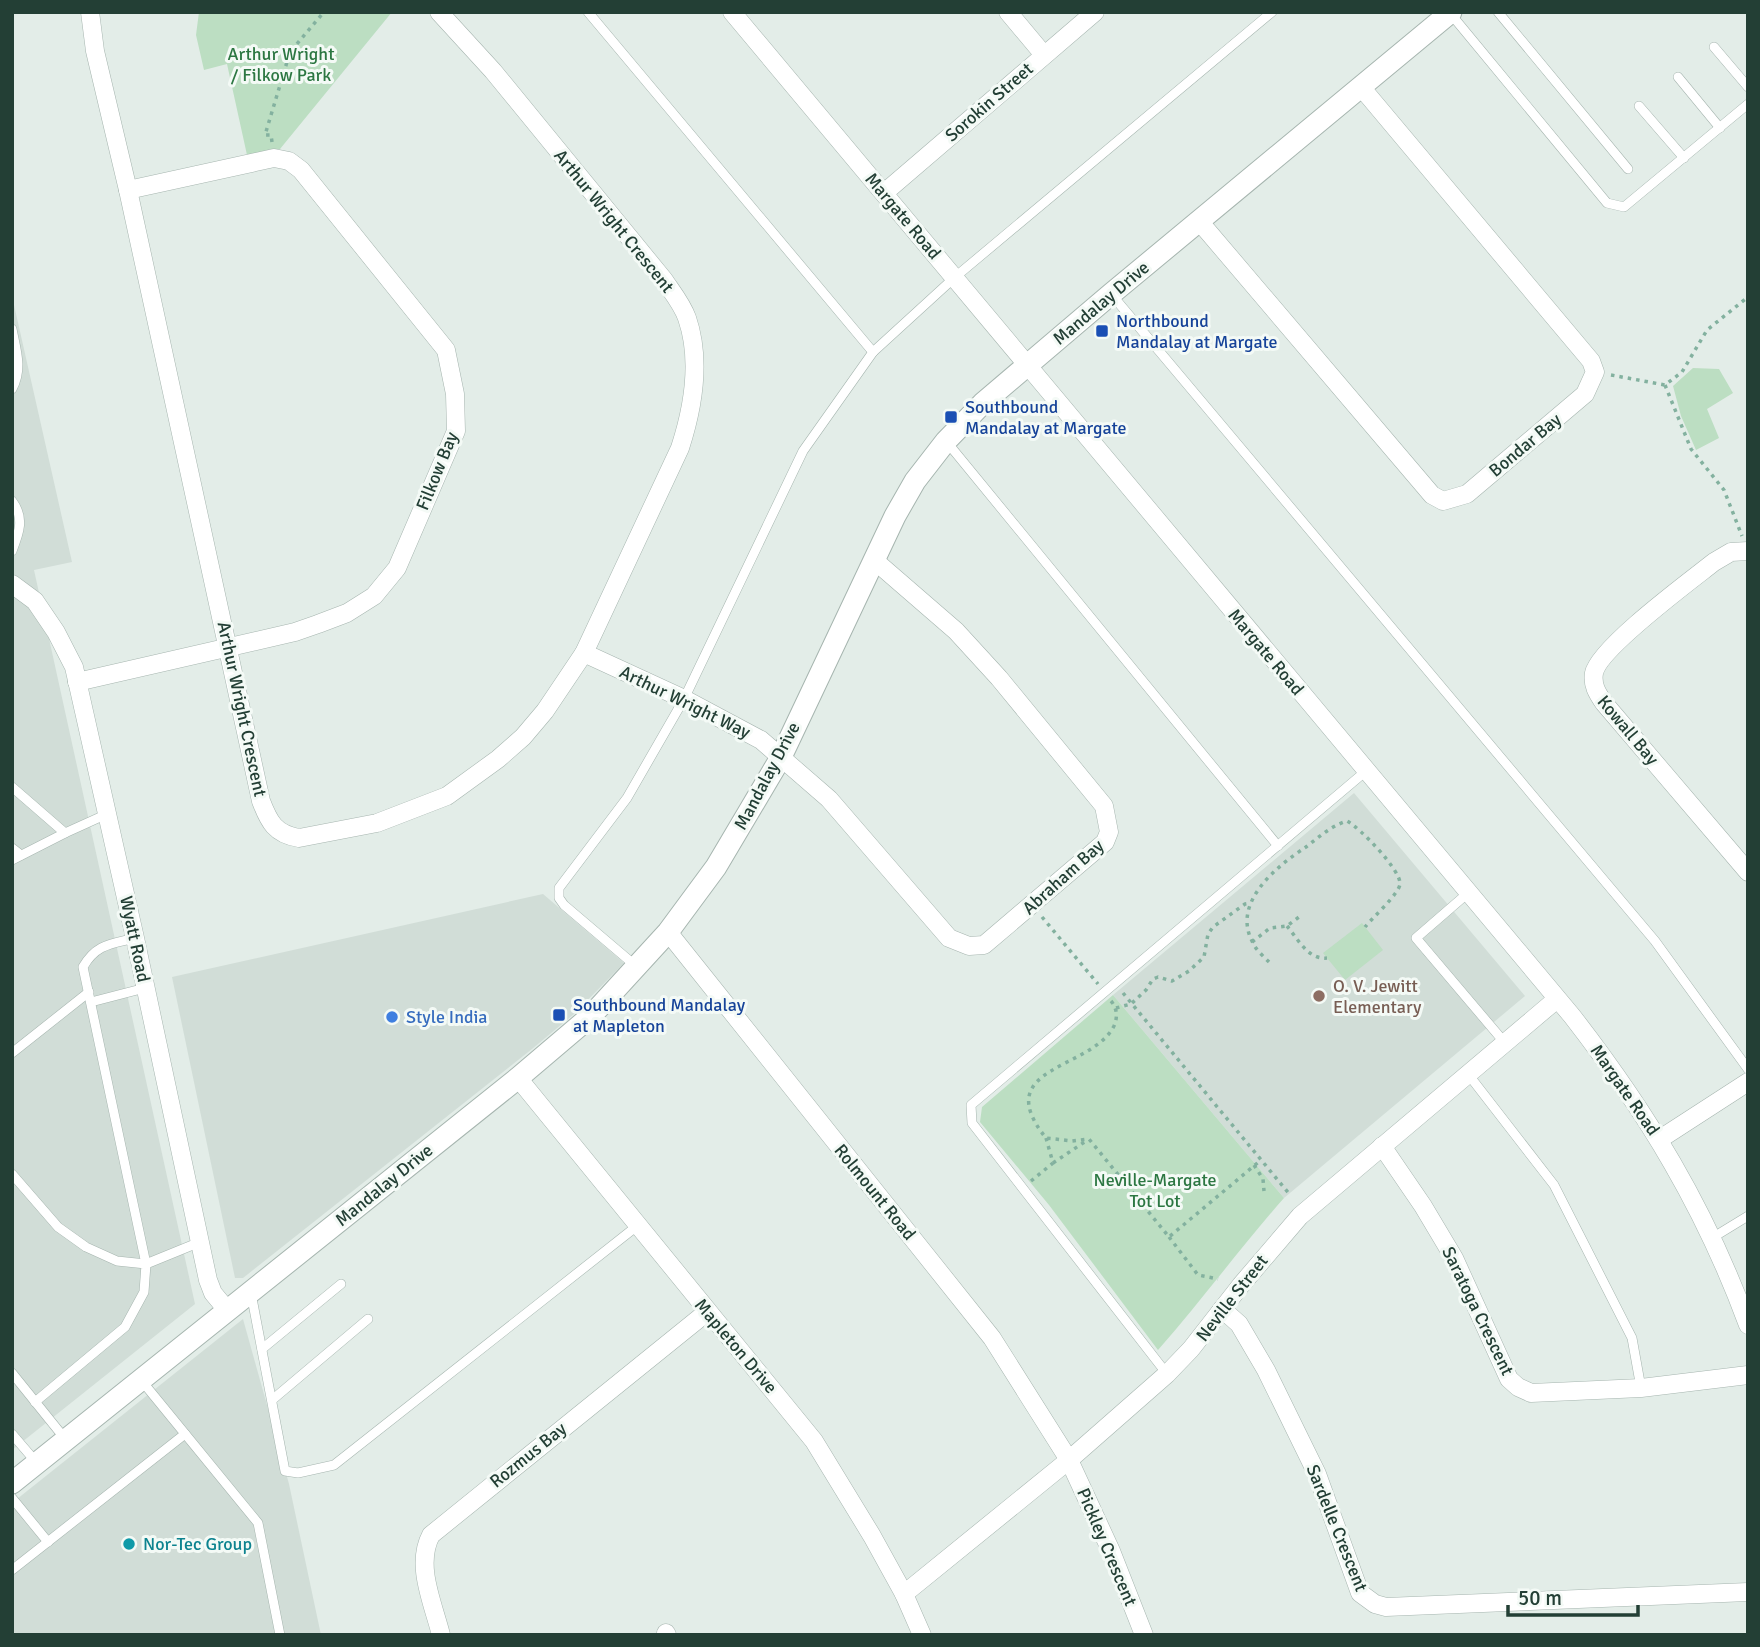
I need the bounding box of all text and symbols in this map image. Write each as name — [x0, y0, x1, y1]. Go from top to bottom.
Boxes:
park label: Arthur Wright / Filkow Park — [228, 43, 334, 86]
street label: Sorokin Street — [940, 58, 1038, 146]
street label: Arthur Wright Crescent — [549, 145, 679, 297]
street label: Margate Road — [860, 168, 946, 264]
street label: Mandalay Drive — [1048, 256, 1154, 350]
place label: Northbound Mandalay at Margate — [1116, 310, 1278, 353]
marker: Northbound Mandalay at Margate — [1094, 323, 1110, 339]
place label: Southbound Mandalay at Margate — [965, 396, 1127, 439]
street label: Bondar Bay — [1484, 408, 1566, 482]
marker: Southbound Mandalay at Margate — [943, 409, 959, 425]
street label: Filkow Bay — [411, 428, 463, 513]
street label: Margate Road — [1223, 604, 1309, 700]
street label: Arthur Wright Crescent — [213, 619, 271, 799]
street label: Arthur Wright Way — [616, 661, 755, 743]
street label: Kowall Bay — [1593, 691, 1664, 770]
street label: Mandalay Drive — [729, 718, 805, 834]
street label: Abraham Bay — [1018, 834, 1109, 919]
street label: Wyatt Road — [115, 894, 155, 984]
place label: O. V. Jewitt Elementary — [1333, 975, 1422, 1018]
marker: O. V. Jewitt Elementary — [1311, 988, 1327, 1004]
place label: Southbound Mandalay at Mapleton — [573, 994, 746, 1037]
place label: Style India — [406, 1006, 487, 1028]
marker: Southbound Mandalay at Mapleton — [551, 1007, 567, 1023]
marker: Style India — [384, 1009, 400, 1025]
street label: Margate Road — [1586, 1040, 1664, 1140]
street label: Mandalay Drive — [331, 1139, 437, 1231]
street label: Rolmount Road — [830, 1139, 920, 1245]
park label: Neville-Margate Tot Lot — [1093, 1169, 1217, 1212]
street label: Saratoga Crescent — [1437, 1243, 1519, 1379]
street label: Neville Street — [1191, 1250, 1273, 1346]
street label: Mapleton Drive — [690, 1294, 782, 1398]
street label: Rozmus Bay — [485, 1417, 571, 1492]
street label: Sardelle Crescent — [1302, 1461, 1372, 1595]
street label: Pickley Crescent — [1072, 1485, 1142, 1609]
place label: Nor-Tec Group — [143, 1533, 252, 1555]
marker: Nor-Tec Group — [121, 1536, 137, 1552]
scale bar — [1508, 1574, 1638, 1618]
text: 50 m — [1518, 1585, 1562, 1611]

